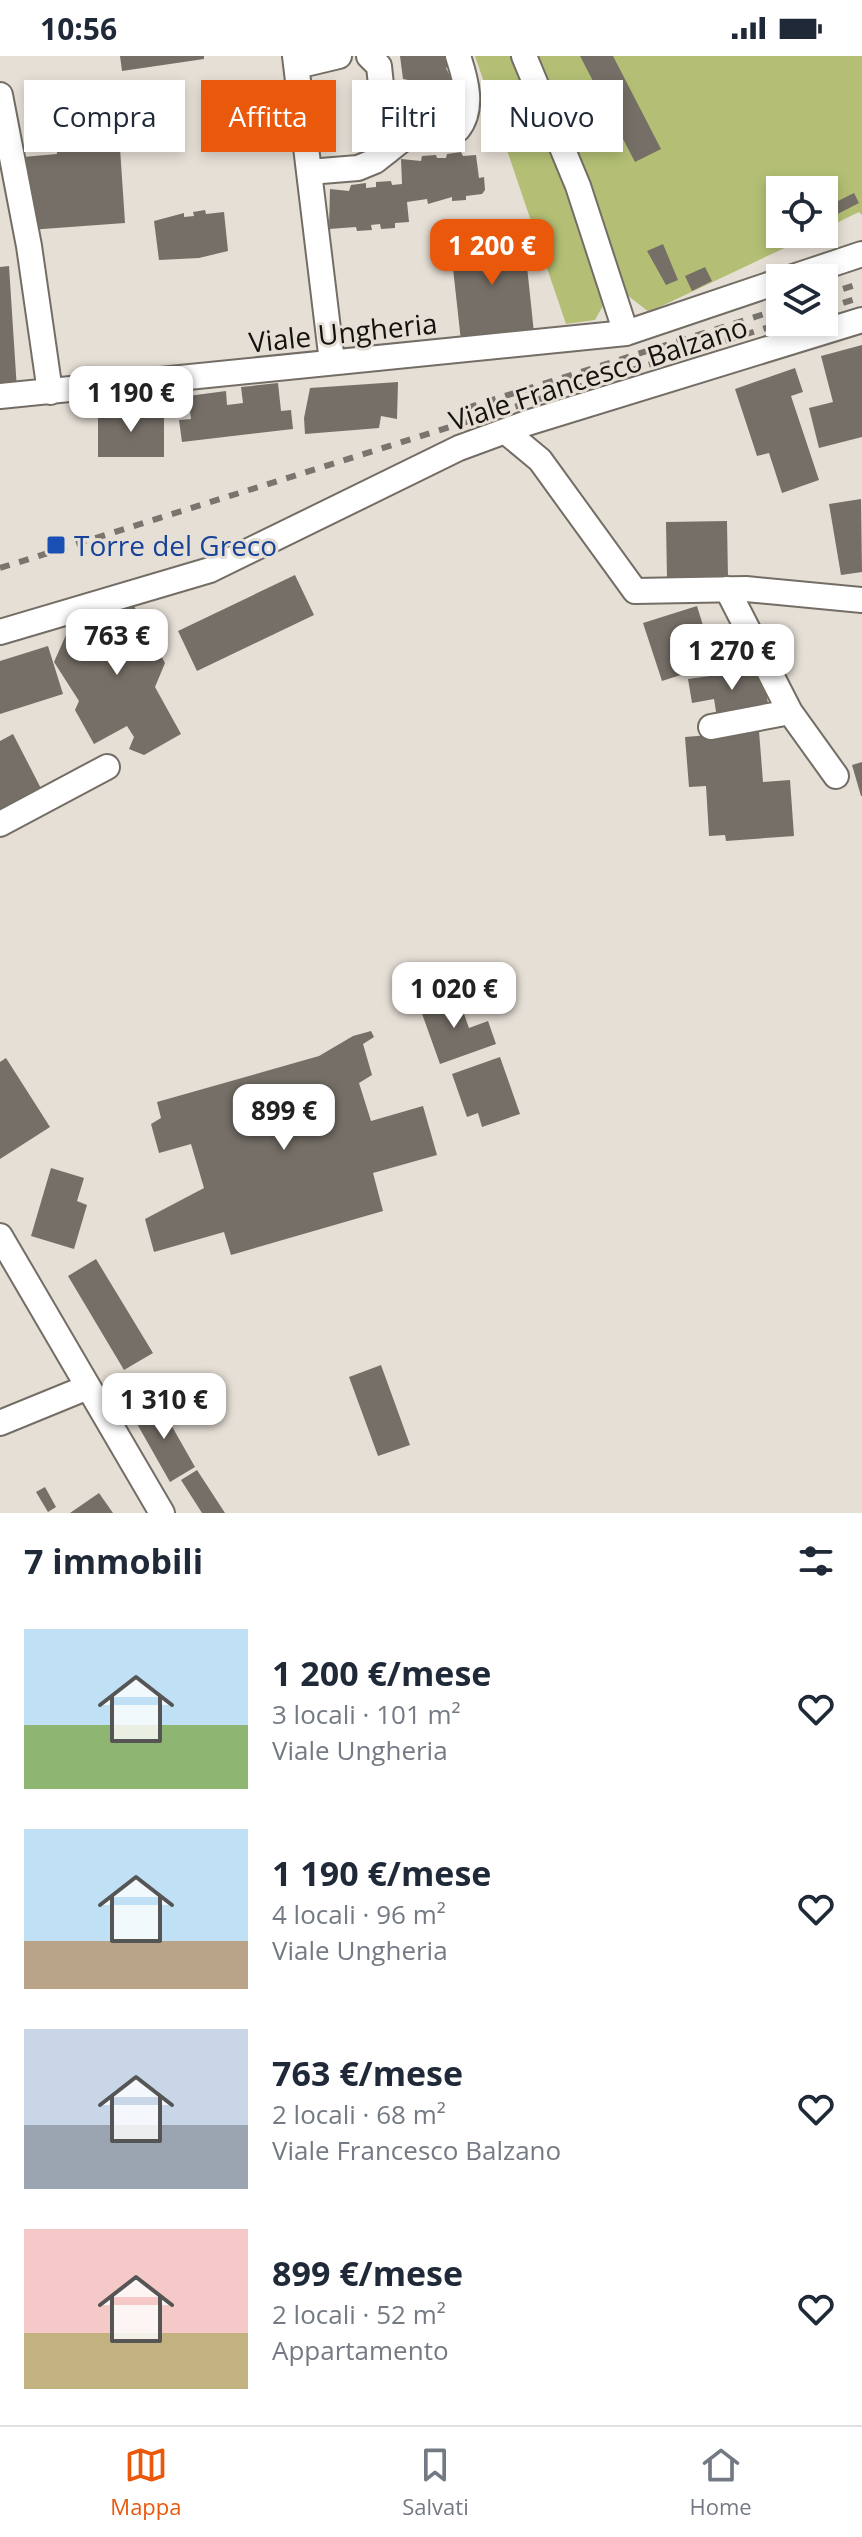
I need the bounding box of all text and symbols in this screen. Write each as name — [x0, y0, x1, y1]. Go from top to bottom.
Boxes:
text: 10:56 — [40, 8, 117, 49]
chip: Compra — [24, 80, 185, 152]
chip: Affitta — [201, 80, 336, 152]
chip: Filtri — [352, 80, 465, 152]
chip: Nuovo — [481, 80, 623, 152]
map controls — [766, 176, 838, 336]
button: locate — [766, 176, 838, 248]
pin: 1 200 € — [418, 219, 566, 287]
text: 1 200 € — [448, 227, 536, 263]
button: layers — [766, 264, 838, 336]
street label: Viale Ungheria — [247, 303, 439, 361]
street label: Viale Francesco Balzano — [444, 307, 752, 439]
pin: 1 190 € — [57, 366, 205, 434]
text: 1 190 € — [87, 374, 175, 410]
place label: Torre del Greco — [74, 526, 277, 564]
marker: Torre del Greco — [45, 534, 67, 556]
pin: 763 € — [61, 609, 173, 677]
text: 763 € — [84, 617, 150, 653]
pin: 1 270 € — [658, 624, 806, 692]
text: 1 270 € — [688, 632, 776, 668]
pin: 1 020 € — [380, 962, 528, 1030]
text: 1 020 € — [410, 970, 498, 1006]
pin: 899 € — [228, 1084, 340, 1152]
text: 899 € — [251, 1092, 317, 1128]
pin: 1 310 € — [90, 1373, 238, 1441]
text: 1 310 € — [120, 1381, 208, 1417]
text: 7 immobili — [24, 1538, 203, 1584]
icon: filters — [794, 1539, 838, 1583]
text: 1 200 €/mese — [272, 1650, 491, 1696]
icon: home — [88, 1661, 184, 1757]
icon: heart — [794, 1687, 838, 1731]
text: 3 locali · 101 m² — [272, 1696, 461, 1732]
text: Viale Ungheria — [272, 1732, 448, 1768]
text: 1 190 €/mese — [272, 1850, 491, 1896]
icon: home — [88, 1861, 184, 1957]
icon: heart — [794, 1887, 838, 1931]
text: 4 locali · 96 m² — [272, 1896, 446, 1932]
text: Viale Ungheria — [272, 1932, 448, 1968]
text: 763 €/mese — [272, 2050, 463, 2096]
icon: home — [88, 2061, 184, 2157]
icon: heart — [794, 2087, 838, 2131]
text: 2 locali · 68 m² — [272, 2096, 446, 2132]
text: Viale Francesco Balzano — [272, 2132, 561, 2168]
text: 899 €/mese — [272, 2250, 463, 2296]
icon: home — [88, 2261, 184, 2357]
icon: heart — [794, 2287, 838, 2331]
text: 2 locali · 52 m² — [272, 2296, 446, 2332]
text: Appartamento — [272, 2332, 449, 2368]
tab: Mappa — [110, 2443, 182, 2521]
tab: Salvati — [402, 2443, 469, 2521]
tab: Home — [689, 2443, 752, 2521]

